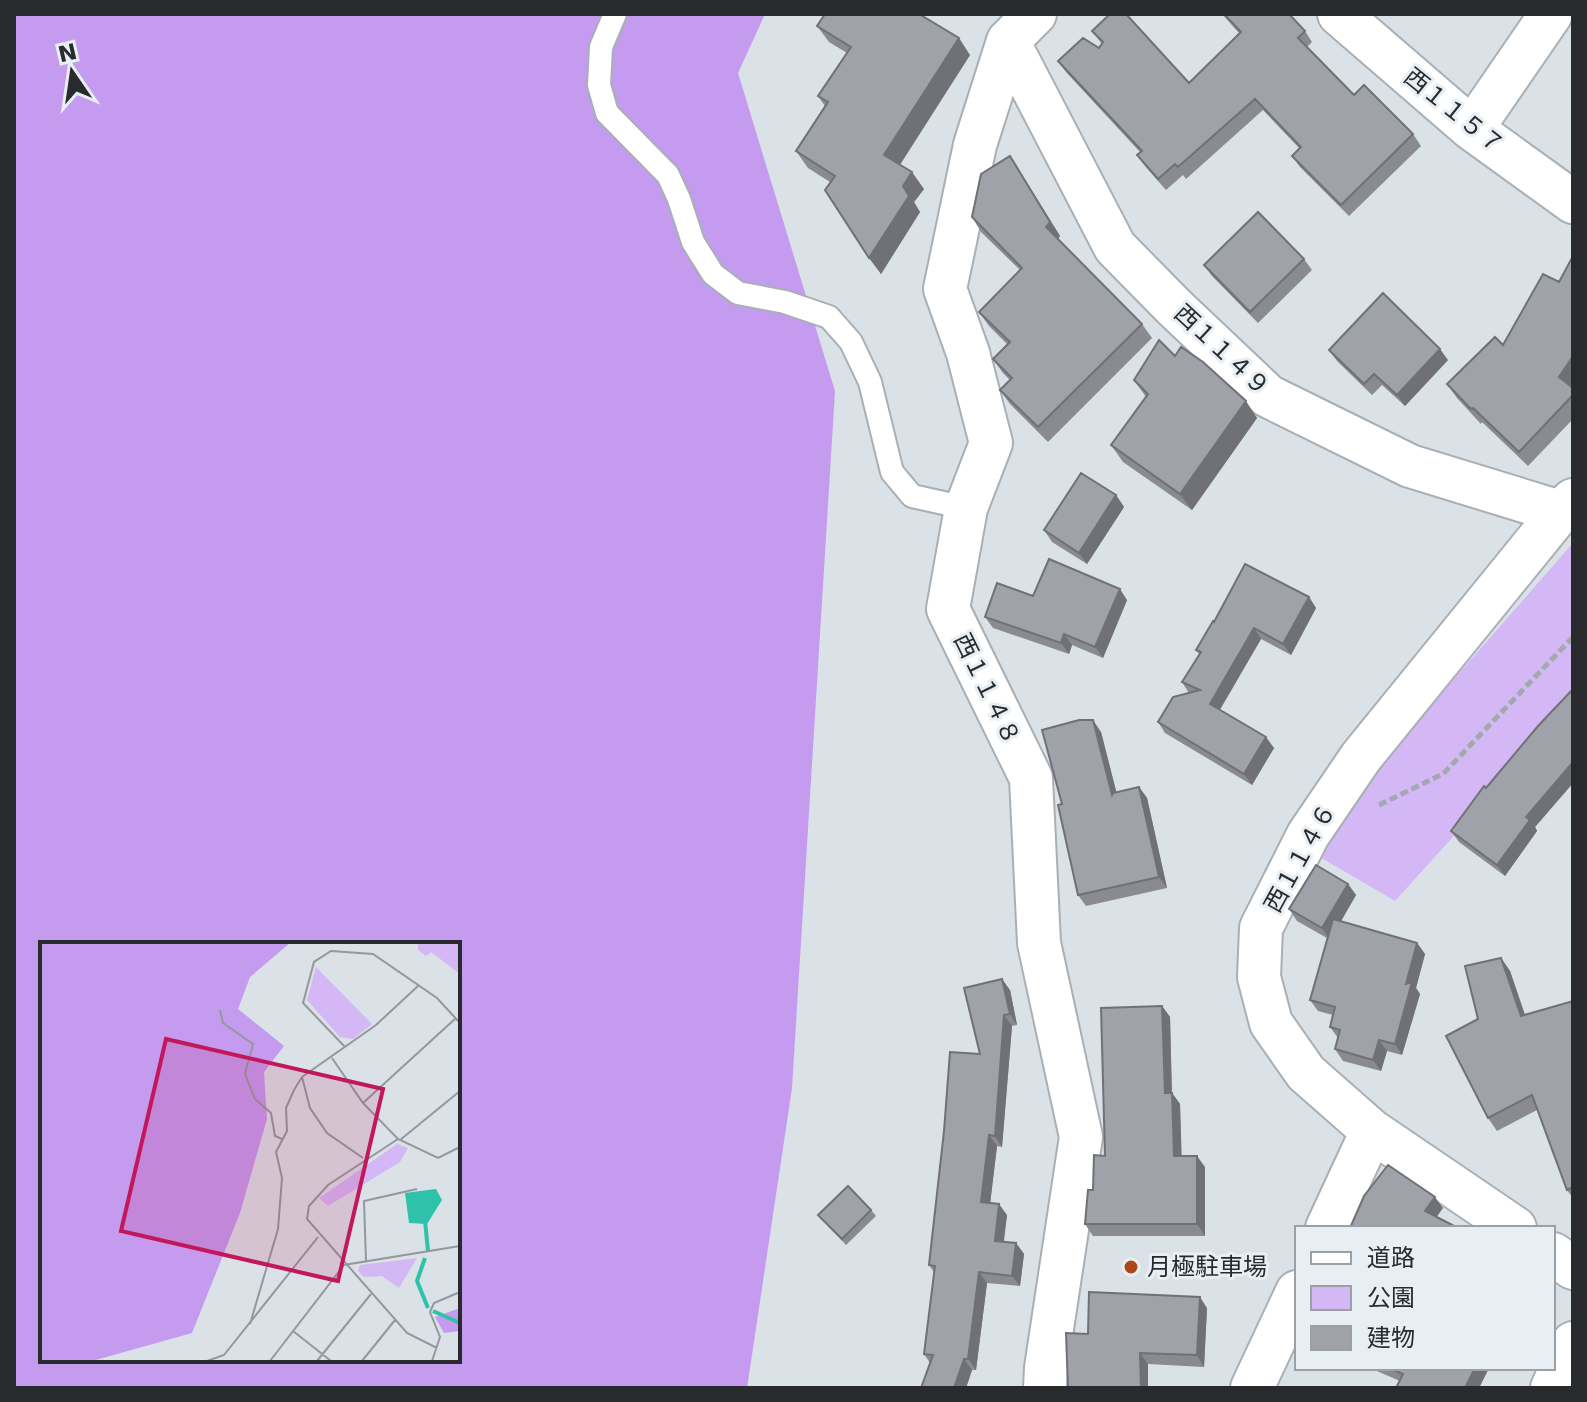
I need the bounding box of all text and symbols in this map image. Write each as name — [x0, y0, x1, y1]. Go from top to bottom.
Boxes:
north arrow — [32, 32, 112, 112]
text: N — [56, 39, 79, 67]
street label: 西１１５７ — [1399, 62, 1509, 160]
street label: 西１１４９ — [1169, 299, 1275, 401]
street label: 西１１４８ — [948, 629, 1026, 749]
street label: 西１１４６ — [1259, 799, 1341, 917]
inset map — [40, 942, 460, 1362]
legend — [1295, 1226, 1555, 1370]
text: 道路 — [1367, 1244, 1415, 1272]
place label: 月極駐車場 — [1147, 1253, 1267, 1281]
marker: 月極駐車場 — [1122, 1258, 1140, 1276]
text: 公園 — [1367, 1284, 1415, 1312]
text: 建物 — [1367, 1324, 1415, 1352]

